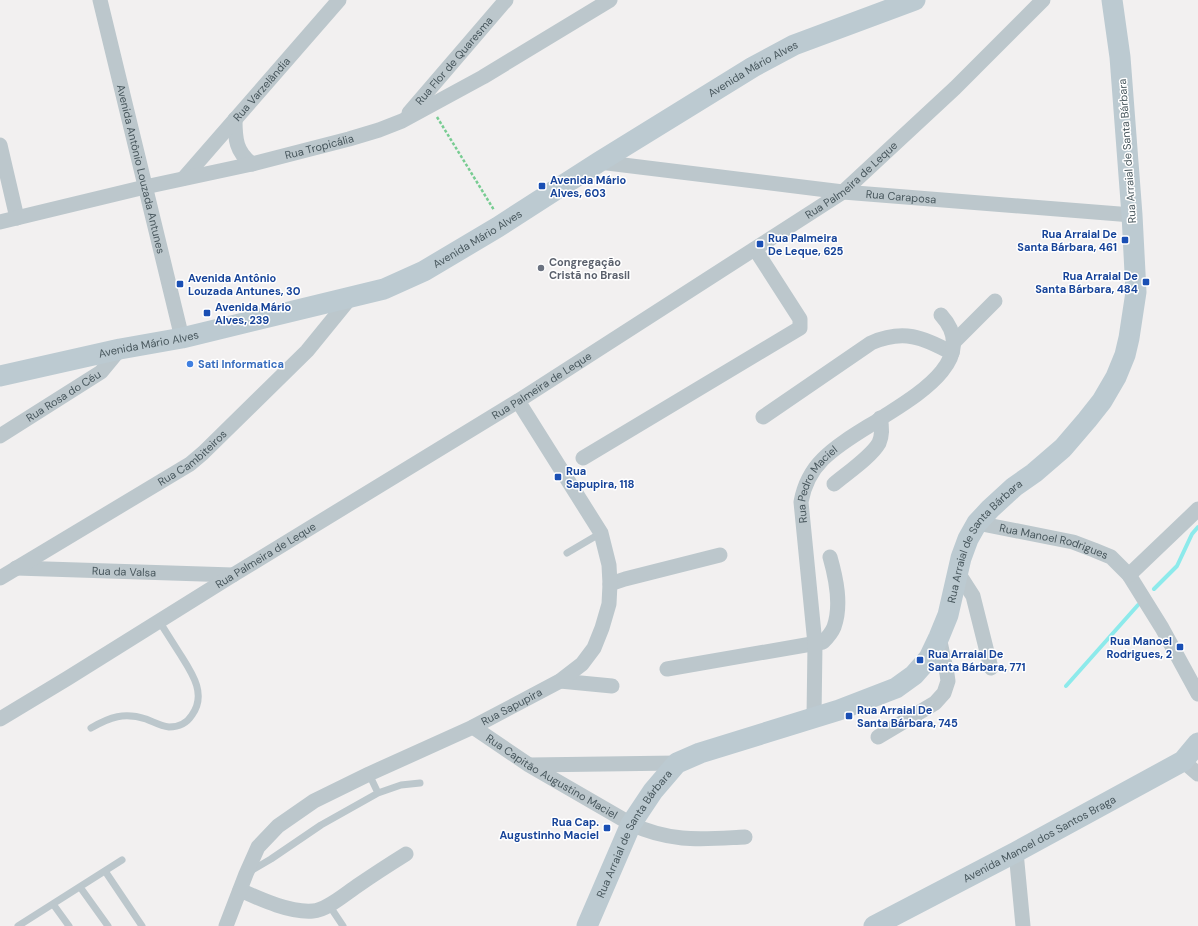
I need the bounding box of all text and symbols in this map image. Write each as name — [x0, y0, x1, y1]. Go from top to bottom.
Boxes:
street label: Rua Flor de Quaresma — [412, 14, 496, 108]
street label: Avenida Mário Alves — [705, 37, 800, 100]
street label: Rua Varzelândia — [230, 54, 293, 124]
street label: Rua Arraial de Santa Bárbara — [1115, 78, 1139, 224]
street label: Avenida Antônio Louzada Antunes — [114, 83, 168, 255]
street label: Rua Tropicália — [283, 131, 355, 162]
street label: Rua Palmeira de Leque — [802, 138, 900, 222]
place label: Avenida Mário Alves, 603 — [550, 173, 627, 200]
marker: Avenida Mário Alves, 603 — [537, 181, 547, 191]
street label: Rua Caraposa — [865, 187, 937, 206]
street label: Avenida Mário Alves — [430, 206, 525, 271]
place label: Rua Arraial De Santa Bárbara, 461 — [1017, 227, 1117, 254]
place label: Rua Palmeira De Leque, 625 — [768, 231, 844, 258]
marker: Rua Arraial De Santa Bárbara, 461 — [1120, 235, 1130, 245]
marker: Rua Palmeira De Leque, 625 — [755, 239, 765, 249]
place label: Congregação Cristã no Brasil — [549, 255, 630, 282]
marker: Congregação Cristã no Brasil — [536, 263, 546, 273]
place label: Rua Arraial De Santa Bárbara, 484 — [1035, 269, 1138, 296]
place label: Avenida Antônio Louzada Antunes, 30 — [188, 271, 301, 298]
marker: Rua Arraial De Santa Bárbara, 484 — [1141, 277, 1151, 287]
marker: Avenida Antônio Louzada Antunes, 30 — [175, 279, 185, 289]
place label: Avenida Mário Alves, 239 — [215, 300, 292, 327]
marker: Avenida Mário Alves, 239 — [202, 308, 212, 318]
street label: Avenida Mário Alves — [97, 327, 200, 361]
street label: Rua Palmeira de Leque — [489, 349, 594, 422]
place label: Sati Informatica — [198, 357, 284, 371]
marker: Sati Informatica — [185, 359, 195, 369]
street label: Rua Rosa do Céu — [23, 367, 103, 425]
street label: Rua Cambiteiros — [155, 427, 230, 489]
street label: Rua Pedro Maciel — [794, 442, 840, 524]
place label: Rua Sapupira, 118 — [566, 464, 635, 491]
marker: Rua Sapupira, 118 — [553, 472, 563, 482]
street label: Rua Arraial de Santa Bárbara — [944, 476, 1025, 605]
street label: Rua Palmeira de Leque — [213, 519, 318, 591]
street label: Rua Manoel Rodrigues — [998, 521, 1110, 562]
street label: Rua da Valsa — [92, 563, 156, 580]
place label: Rua Manoel Rodrigues, 2 — [1107, 634, 1172, 661]
marker: Rua Manoel Rodrigues, 2 — [1175, 642, 1185, 652]
place label: Rua Arraial De Santa Bárbara, 771 — [928, 647, 1026, 674]
marker: Rua Arraial De Santa Bárbara, 771 — [915, 655, 925, 665]
street label: Rua Sapupira — [479, 685, 544, 728]
place label: Rua Arraial De Santa Bárbara, 745 — [857, 703, 958, 730]
marker: Rua Arraial De Santa Bárbara, 745 — [844, 711, 854, 721]
street label: Rua Capitão Augustino Maciel — [483, 731, 620, 822]
street label: Rua Arraial de Santa Bárbara — [593, 767, 675, 900]
street label: Avenida Manoel dos Santos Braga — [960, 792, 1118, 885]
place label: Rua Cap. Augustinho Maciel — [499, 815, 599, 842]
marker: Rua Cap. Augustinho Maciel — [602, 823, 612, 833]

